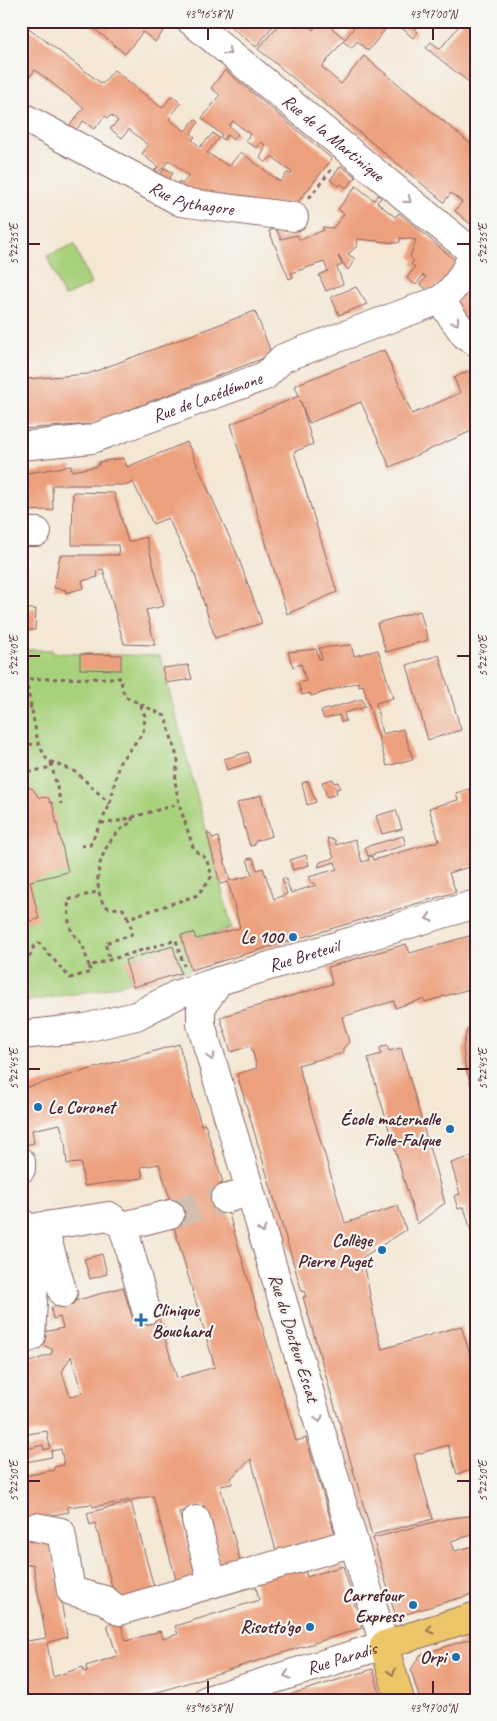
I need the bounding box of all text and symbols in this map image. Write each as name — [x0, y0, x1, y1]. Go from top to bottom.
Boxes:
text: 43°16'58"N — [184, 6, 233, 22]
text: 43°17'00"N — [409, 6, 458, 22]
one-way arrow — [223, 47, 232, 56]
street label: Rue de la Martinique — [278, 89, 390, 187]
street label: Rue Pythagore — [146, 176, 236, 220]
one-way arrow — [402, 194, 411, 202]
text: 5°22'35"E — [6, 222, 22, 265]
text: 5°22'35"E — [475, 222, 491, 265]
one-way arrow — [451, 316, 459, 325]
street label: Rue de Lacédémone — [150, 367, 266, 427]
text: 5°22'40"E — [6, 634, 22, 677]
text: 5°22'40"E — [475, 634, 491, 677]
one-way arrow — [425, 912, 434, 922]
place label: Le 100 — [241, 926, 285, 948]
marker: Le 100 — [287, 931, 299, 943]
street label: Rue Breteuil — [266, 934, 345, 976]
text: 5°22'45"E — [6, 1047, 22, 1090]
text: 5°22'45"E — [475, 1047, 491, 1090]
one-way arrow — [206, 1053, 216, 1061]
place label: Le Coronet — [48, 1096, 118, 1118]
marker: Le Coronet — [32, 1101, 44, 1113]
place label: École maternelle Fiolle-Falque — [341, 1108, 442, 1151]
marker: École maternelle Fiolle-Falque — [444, 1123, 456, 1135]
one-way arrow — [256, 1225, 266, 1234]
place label: Collège Pierre Puget — [297, 1229, 374, 1272]
marker: Collège Pierre Puget — [376, 1244, 388, 1256]
street label: Rue du Docteur Escat — [264, 1271, 325, 1407]
place label: Clinique Bouchard — [152, 1299, 213, 1342]
marker: Clinique Bouchard — [134, 1313, 148, 1327]
one-way arrow — [313, 1415, 323, 1423]
text: 5°22'50"E — [6, 1459, 22, 1502]
text: 5°22'50"E — [475, 1459, 491, 1502]
place label: Carrefour Express — [342, 1584, 406, 1627]
marker: Carrefour Express — [407, 1599, 419, 1611]
place label: Risotto'go — [240, 1616, 301, 1638]
marker: Risotto'go — [304, 1621, 316, 1633]
one-way arrow — [426, 1624, 434, 1634]
street label: Rue Paradis — [304, 1636, 381, 1679]
place label: Orpi — [420, 1646, 448, 1668]
marker: Orpi — [450, 1651, 462, 1663]
one-way arrow — [387, 1668, 397, 1676]
one-way arrow — [284, 1669, 292, 1679]
text: 43°16'58"N — [184, 1700, 233, 1716]
text: 43°17'00"N — [409, 1700, 458, 1716]

